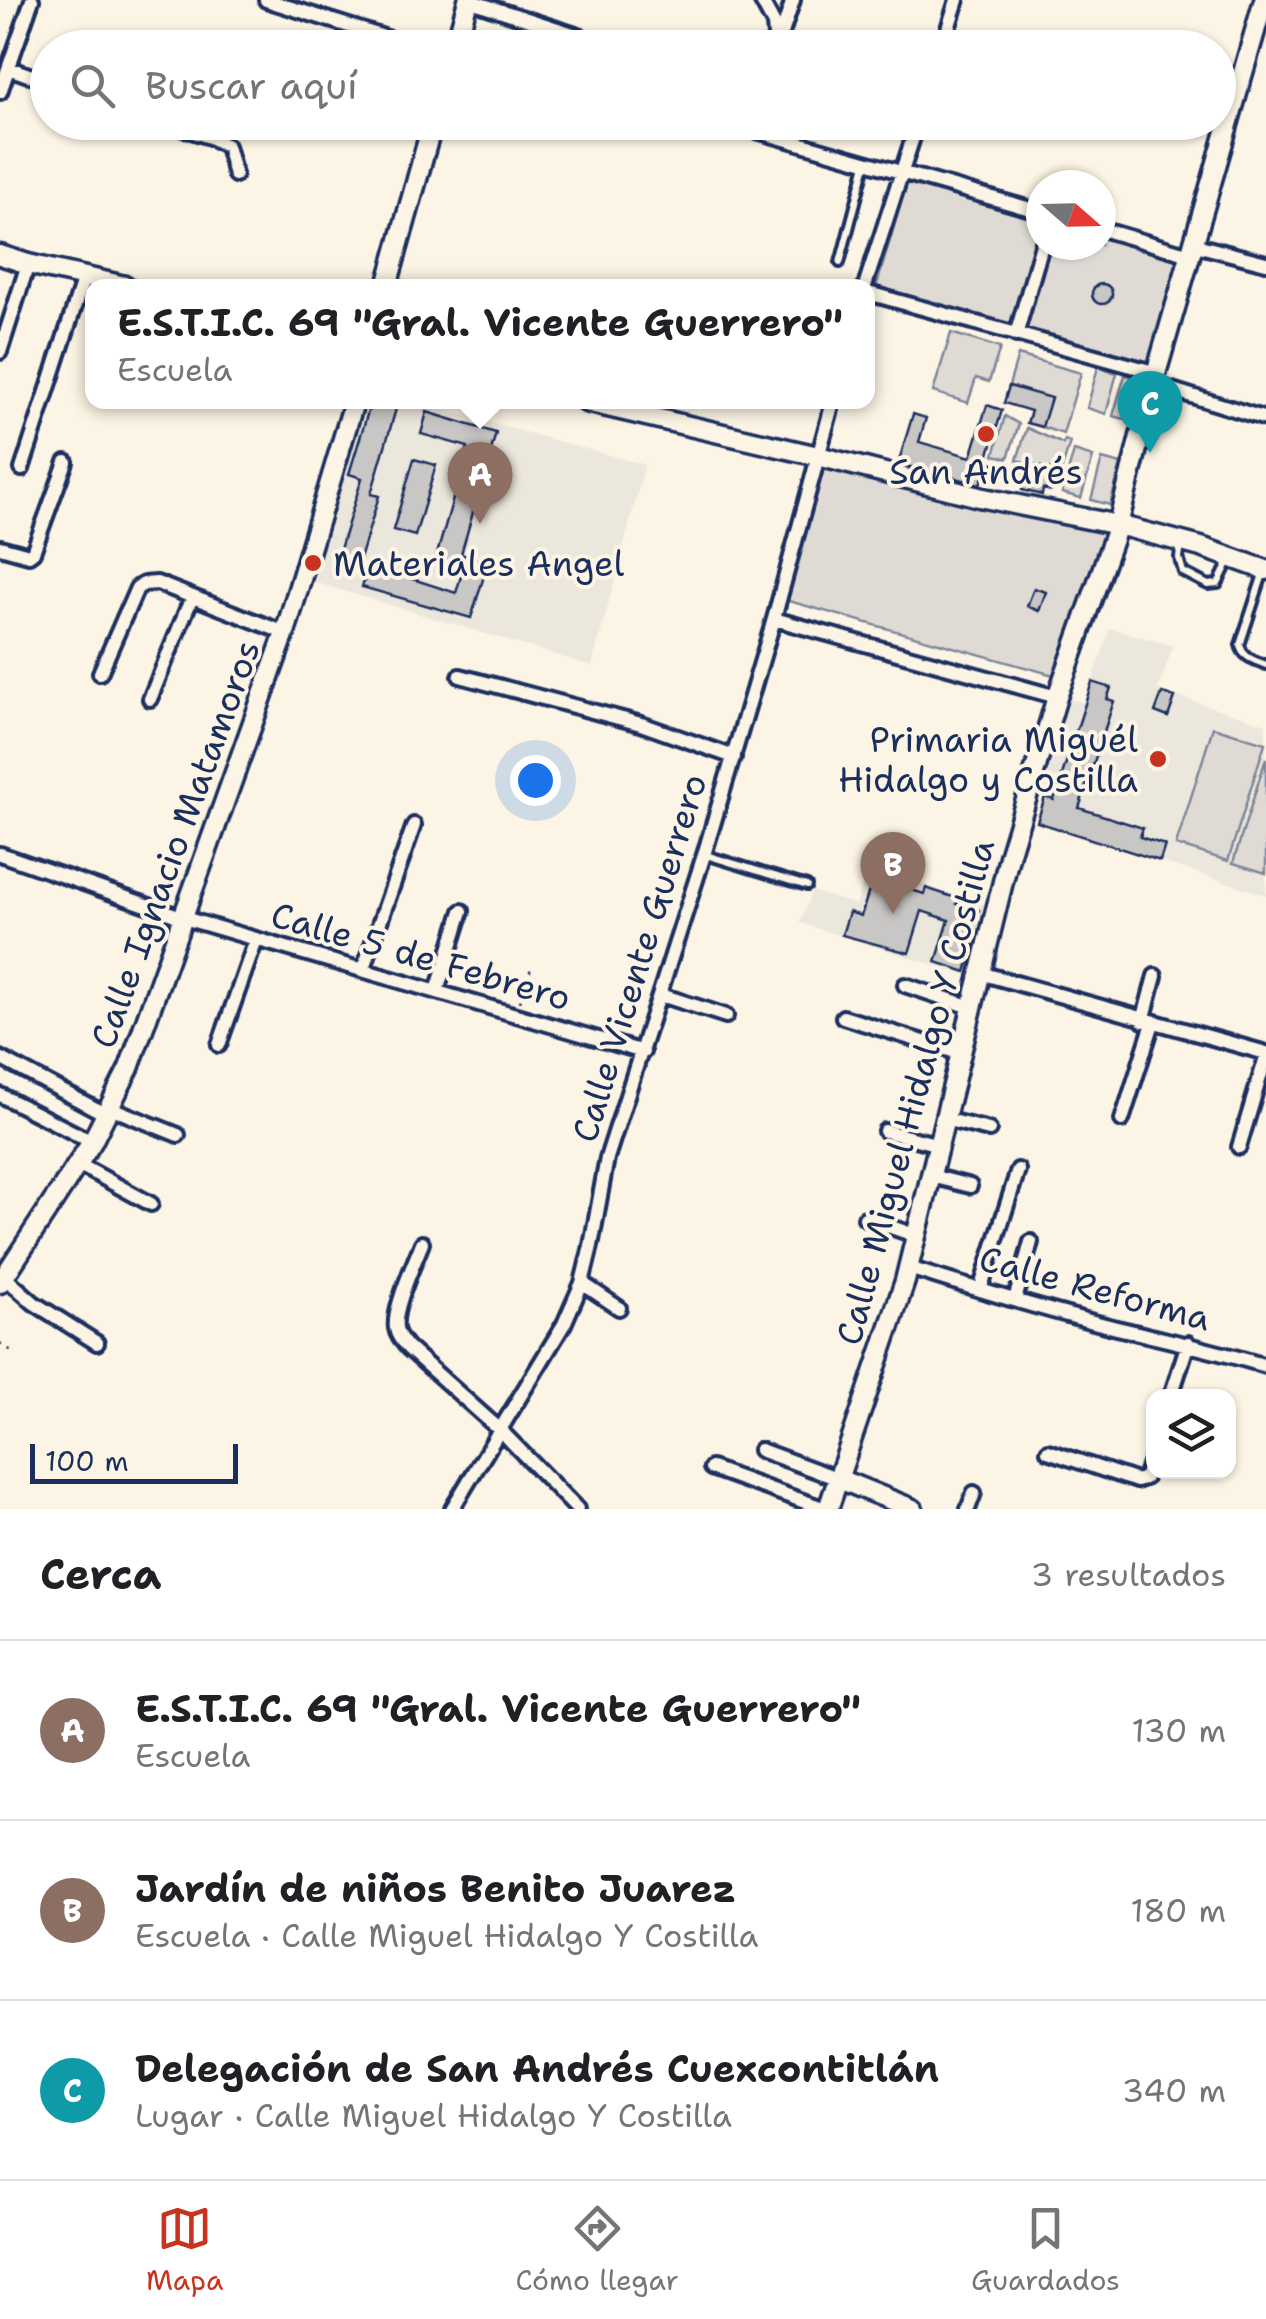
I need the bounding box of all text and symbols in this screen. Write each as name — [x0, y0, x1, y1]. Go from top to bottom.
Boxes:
search box — [30, 30, 1236, 140]
icon: search — [65, 58, 120, 113]
text: Buscar aquí — [145, 60, 358, 111]
north arrow — [1026, 170, 1116, 260]
popup — [85, 279, 875, 409]
text: E.S.T.I.C. 69 "Gral. Vicente Guerrero" — [117, 297, 843, 348]
text: Escuela — [117, 348, 232, 391]
pin: C — [1118, 370, 1182, 453]
marker: San Andrés — [975, 423, 997, 445]
pin: A — [448, 442, 512, 524]
place label: San Andrés — [889, 448, 1083, 495]
place label: Materiales Angel — [333, 540, 625, 587]
marker: Materiales Angel — [302, 552, 324, 574]
street label: Calle Ignacio Matamoros — [79, 633, 271, 1055]
place label: Primaria Miguél Hidalgo y Costilla — [838, 716, 1138, 803]
marker: Primaria Miguél Hidalgo y Costilla — [1147, 748, 1169, 770]
your location — [510, 755, 561, 806]
street label: Calle Vicente Guerrero — [561, 768, 717, 1148]
pin: B — [860, 832, 926, 914]
street label: Calle Miguel Hidalgo Y Costilla — [825, 834, 1005, 1350]
street label: Calle 5 de Febrero — [266, 891, 576, 1021]
street label: Calle Reforma — [974, 1235, 1216, 1341]
map controls — [1146, 1389, 1236, 1479]
button: layers — [1146, 1389, 1236, 1479]
scale bar — [30, 1439, 238, 1484]
text: 100 m — [45, 1442, 129, 1480]
text: Cerca — [40, 1546, 161, 1602]
text: 3 resultados — [1031, 1553, 1226, 1596]
text: E.S.T.I.C. 69 "Gral. Vicente Guerrero" — [135, 1683, 861, 1734]
text: A — [60, 1709, 85, 1752]
text: 130 m — [1131, 1709, 1226, 1752]
text: Escuela — [135, 1734, 250, 1777]
text: Jardín de niños Benito Juarez — [135, 1863, 736, 1914]
text: B — [63, 1889, 82, 1932]
text: 180 m — [1130, 1889, 1226, 1932]
text: Escuela · Calle Miguel Hidalgo Y Costilla — [135, 1914, 758, 1957]
text: Delegación de San Andrés Cuexcontitlán — [135, 2043, 939, 2094]
text: C — [63, 2069, 82, 2112]
text: 340 m — [1122, 2069, 1226, 2112]
text: Lugar · Calle Miguel Hidalgo Y Costilla — [135, 2094, 732, 2137]
tab: Mapa — [146, 2201, 223, 2299]
tab: Cómo llegar — [516, 2201, 679, 2299]
tab: Guardados — [971, 2201, 1120, 2299]

